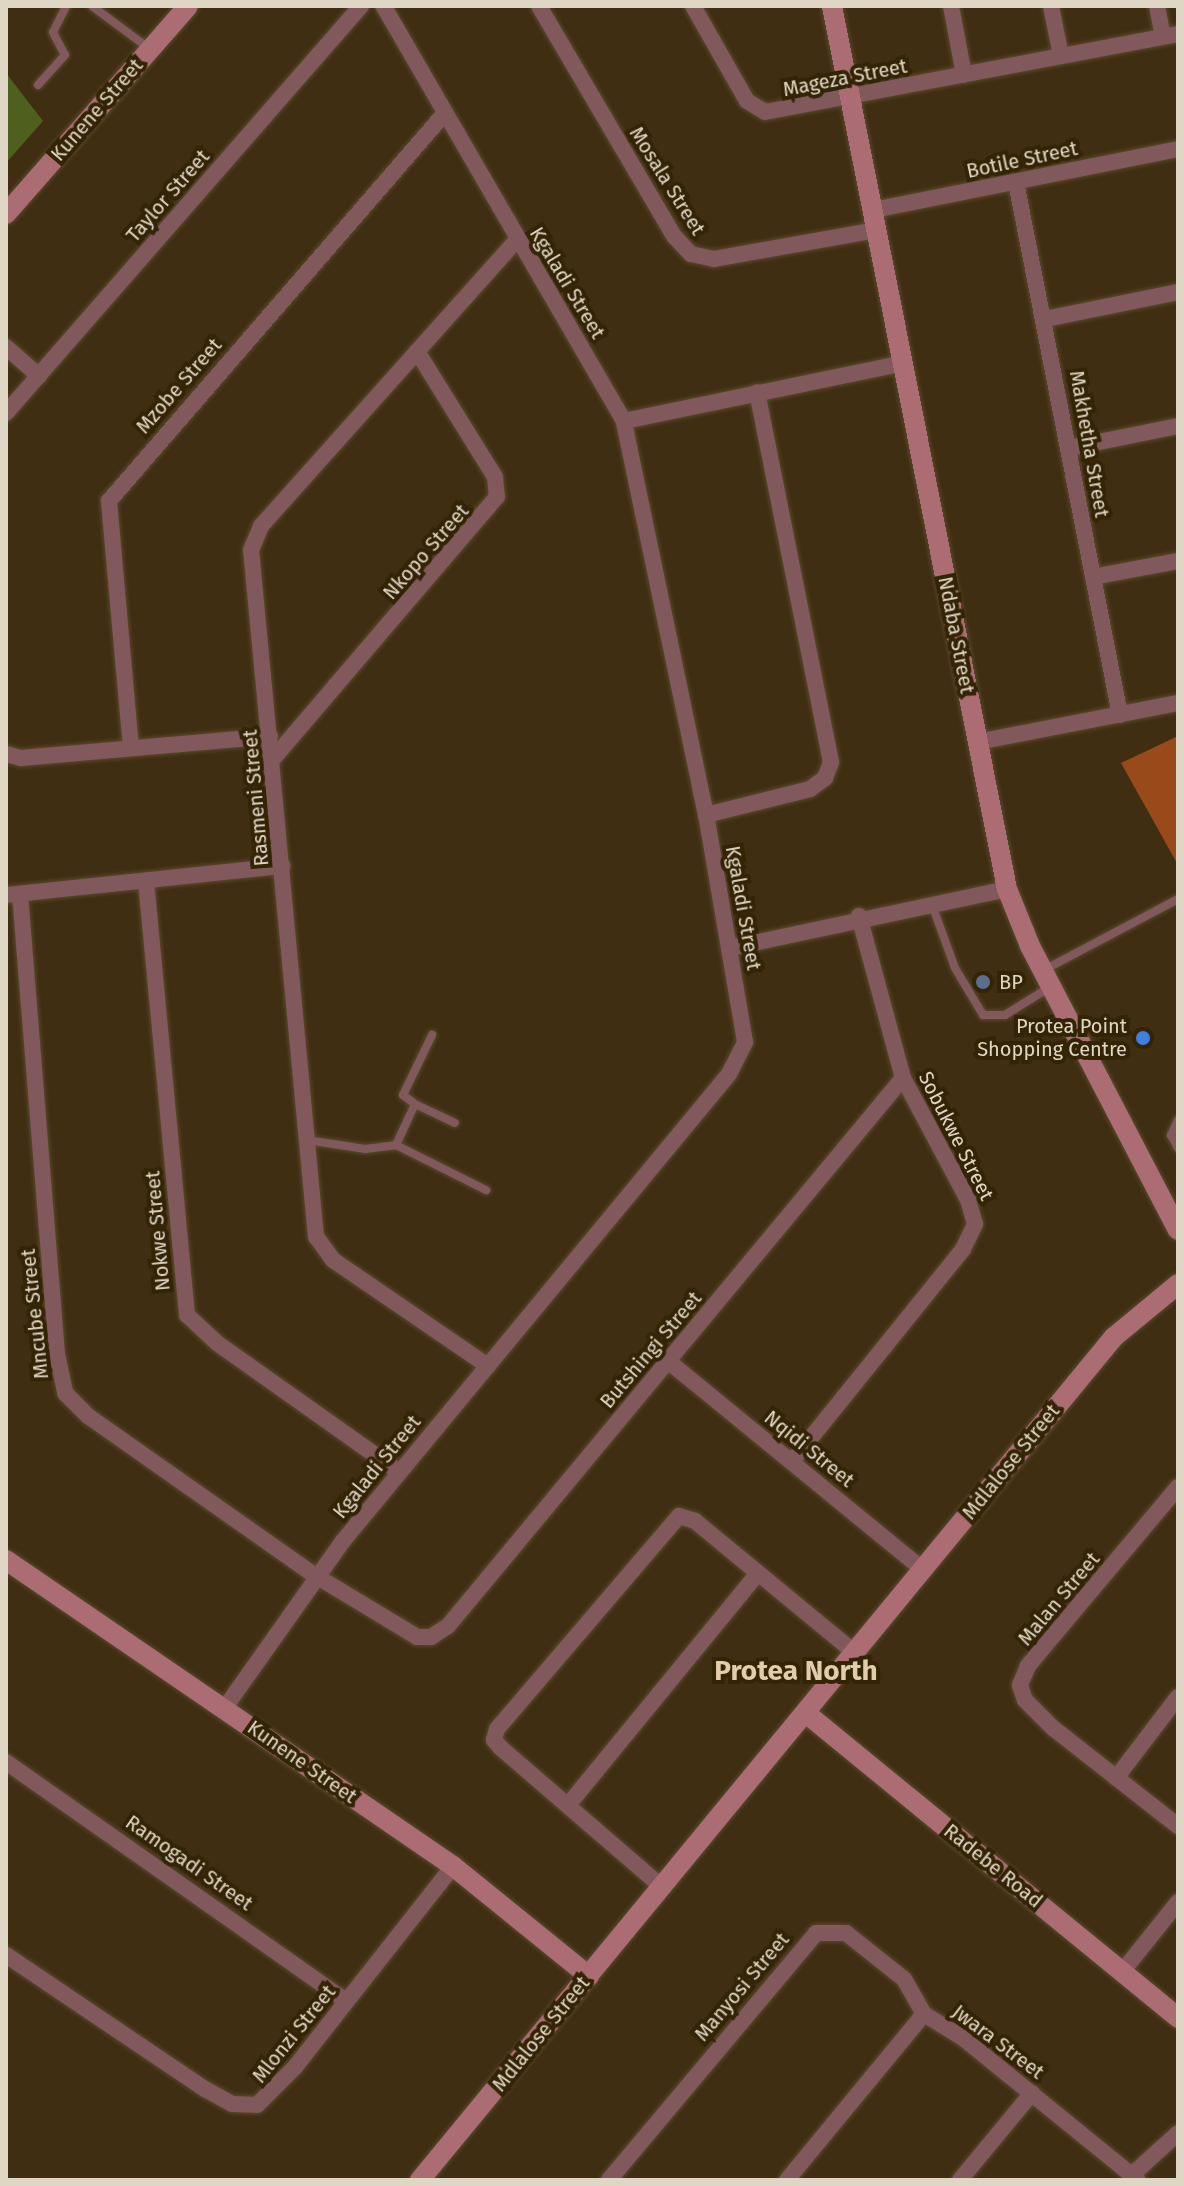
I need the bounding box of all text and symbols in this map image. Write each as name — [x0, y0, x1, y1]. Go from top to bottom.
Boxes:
street label: Kunene Street — [46, 54, 148, 166]
street label: Mageza Street — [781, 54, 909, 102]
street label: Mosala Street — [624, 122, 710, 240]
street label: Botile Street — [964, 137, 1080, 183]
street label: Taylor Street — [121, 145, 215, 247]
street label: Kgaladi Street — [524, 223, 610, 343]
street label: Mzobe Street — [131, 334, 227, 438]
street label: Makhetha Street — [1064, 369, 1114, 519]
street label: Nkopo Street — [378, 499, 474, 605]
street label: Ndaba Street — [933, 574, 979, 696]
street label: Rasmeni Street — [238, 729, 274, 867]
street label: Kgaladi Street — [720, 844, 766, 972]
place label: BP — [999, 970, 1023, 994]
marker: BP — [974, 973, 992, 991]
place label: Protea Point Shopping Centre — [977, 1014, 1127, 1061]
marker: Protea Point Shopping Centre — [1134, 1029, 1152, 1047]
street label: Sobukwe Street — [913, 1068, 999, 1204]
street label: Nokwe Street — [141, 1170, 175, 1292]
street label: Mncube Street — [16, 1248, 54, 1380]
street label: Butshingi Street — [595, 1287, 707, 1413]
street label: Mdlalose Street — [957, 1400, 1065, 1524]
street label: Nqidi Street — [759, 1406, 859, 1492]
street label: Kgaladi Street — [328, 1410, 426, 1524]
street label: Malan Street — [1013, 1548, 1105, 1650]
district label: Protea North — [714, 1654, 878, 1688]
street label: Kunene Street — [243, 1715, 361, 1809]
street label: Ramogadi Street — [121, 1810, 257, 1916]
street label: Radebe Road — [939, 1819, 1047, 1913]
street label: Manyosi Street — [690, 1928, 794, 2046]
street label: Mdlalose Street — [487, 1972, 595, 2096]
street label: Mlonzi Street — [247, 1980, 341, 2088]
street label: Jwara Street — [947, 2000, 1049, 2084]

